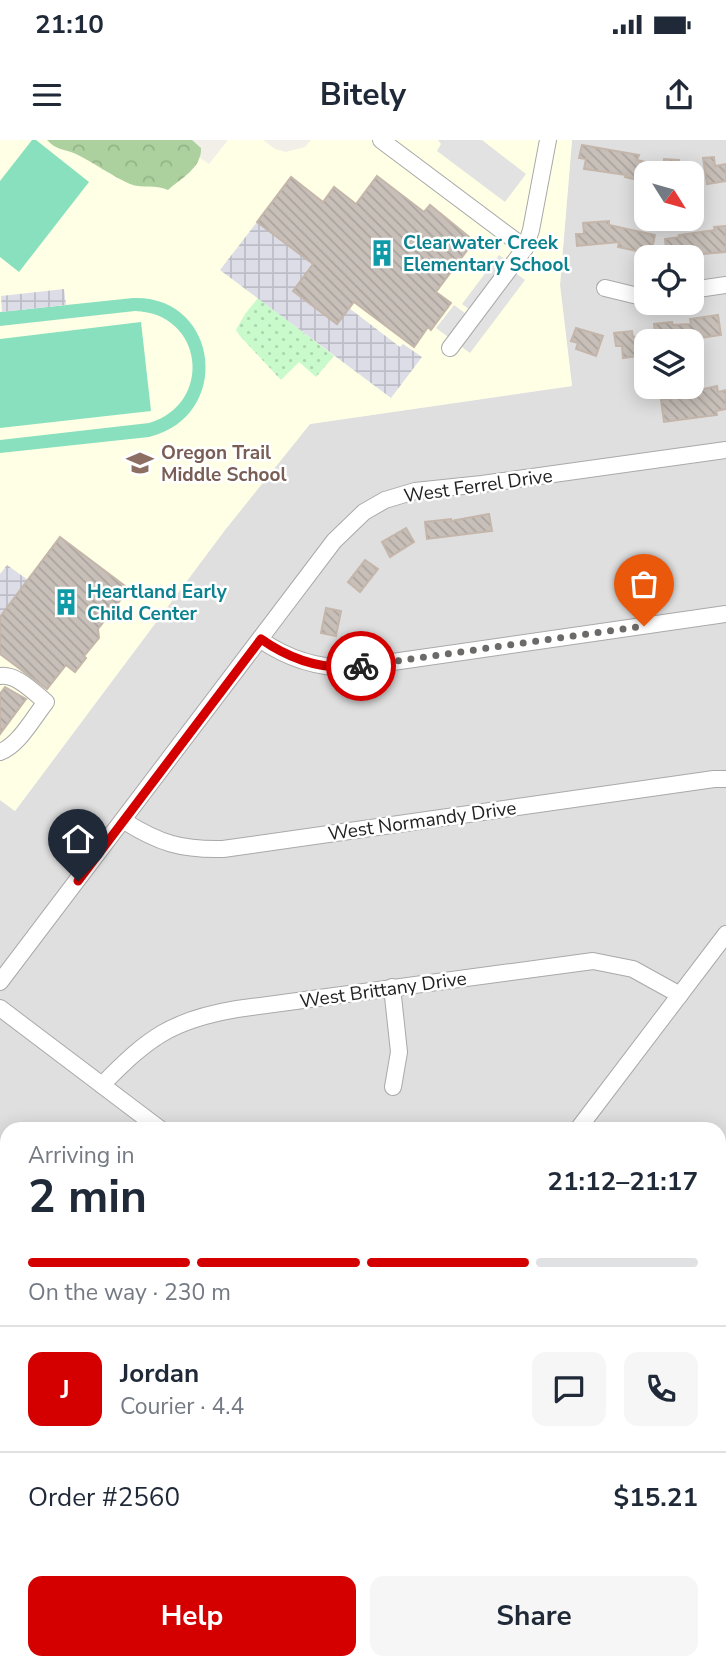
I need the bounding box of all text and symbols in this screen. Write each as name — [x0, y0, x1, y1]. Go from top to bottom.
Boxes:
text: 21:10 — [35, 7, 104, 42]
text: Bitely — [320, 73, 406, 116]
icon: menu — [28, 76, 66, 114]
icon: share — [660, 76, 698, 114]
north arrow — [634, 161, 704, 231]
map controls — [634, 161, 704, 399]
place label: Clearwater Creek Elementary School — [403, 230, 570, 278]
building icon: Clearwater Creek Elementary School — [367, 238, 397, 268]
button: locate — [634, 245, 704, 315]
button: layers — [634, 329, 704, 399]
place label: Oregon Trail Middle School — [161, 440, 287, 488]
school or university icon: Oregon Trail Middle School — [125, 448, 155, 478]
street label: West Ferrel Drive — [402, 463, 554, 509]
pin — [614, 554, 674, 626]
icon: bag — [625, 565, 663, 603]
place label: Heartland Early Child Center — [87, 579, 228, 627]
building icon: Heartland Early Child Center — [51, 587, 81, 617]
courier — [326, 631, 396, 701]
icon: bike — [342, 647, 380, 685]
street label: West Normandy Drive — [326, 795, 518, 847]
pin — [48, 809, 108, 881]
icon: home — [59, 820, 97, 858]
street label: West Brittany Drive — [298, 965, 468, 1015]
text: Arriving in — [28, 1140, 135, 1171]
text: 21:12–21:17 — [547, 1164, 698, 1199]
text: 2 min — [28, 1165, 147, 1228]
text: On the way · 230 m — [28, 1277, 231, 1308]
button: chat — [532, 1352, 606, 1426]
button: phone — [624, 1352, 698, 1426]
text: Jordan — [120, 1356, 199, 1391]
text: J — [60, 1372, 70, 1407]
text: Courier · 4.4 — [120, 1391, 244, 1422]
text: Order #2560 — [28, 1480, 180, 1515]
text: $15.21 — [614, 1480, 698, 1515]
button: Help — [28, 1576, 356, 1656]
button: Share — [370, 1576, 698, 1656]

